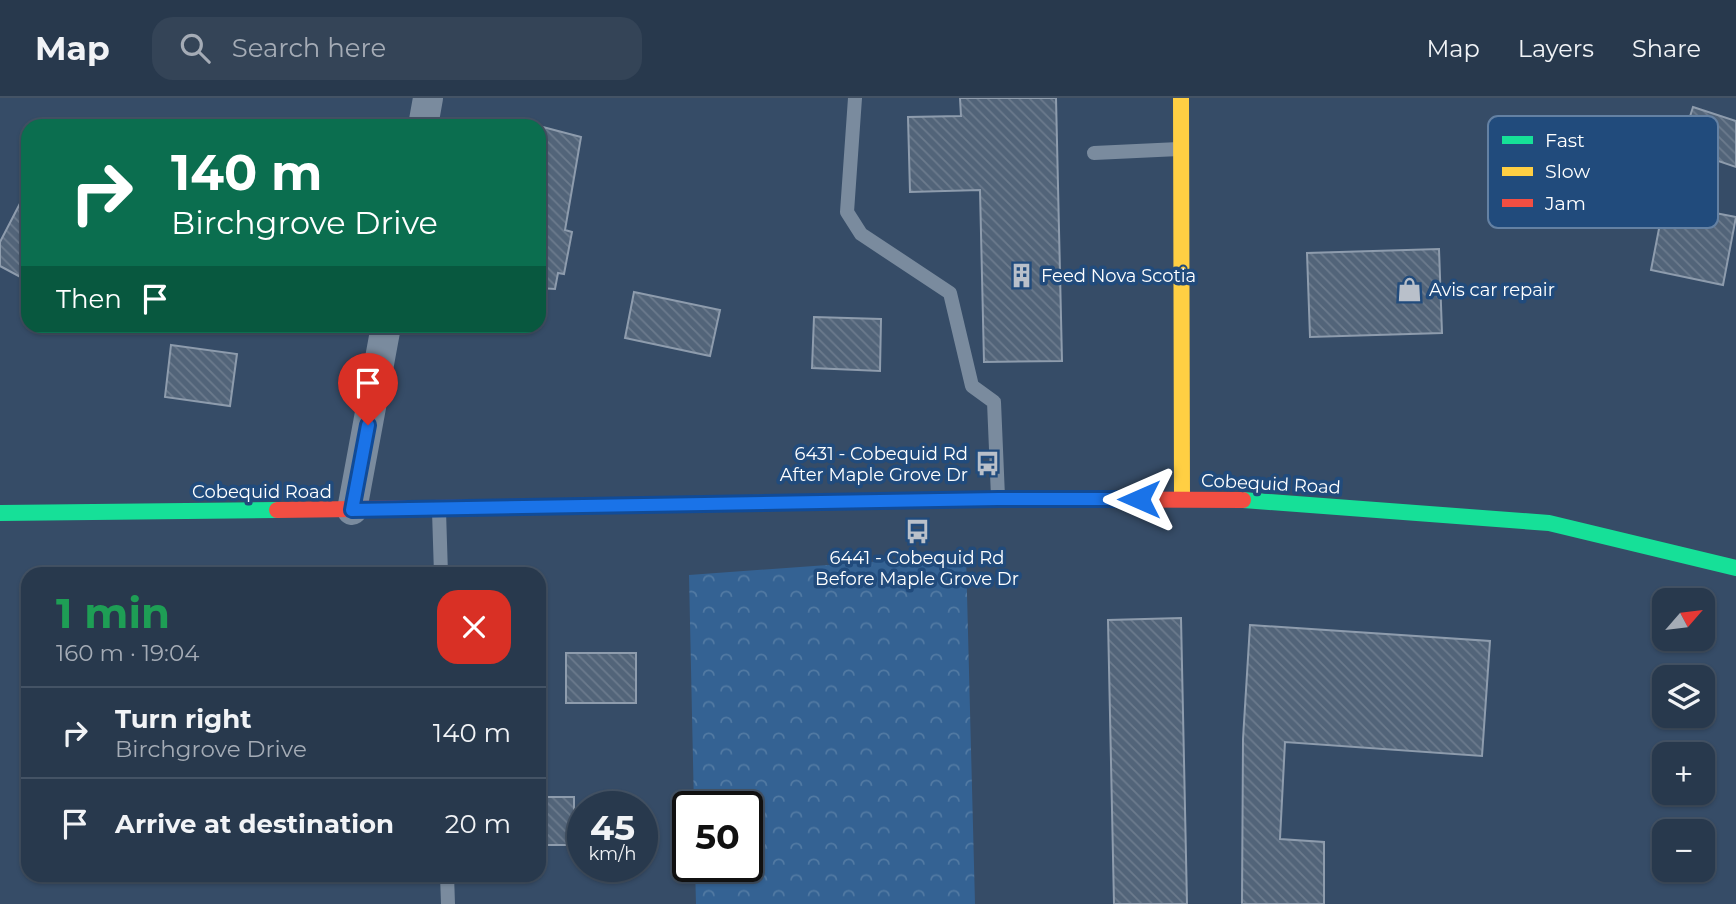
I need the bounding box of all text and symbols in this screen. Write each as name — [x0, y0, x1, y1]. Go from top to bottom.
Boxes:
search box — [152, 17, 642, 80]
text: Map — [35, 28, 110, 68]
icon: search — [176, 29, 214, 67]
text: Search here — [232, 32, 386, 64]
text: Map — [1426, 34, 1480, 63]
text: Layers — [1518, 34, 1594, 63]
text: Share — [1632, 34, 1701, 63]
legend — [1488, 116, 1718, 228]
text: Fast — [1545, 129, 1585, 152]
text: 140 m — [171, 143, 323, 202]
icon: right — [56, 147, 147, 238]
text: Slow — [1545, 160, 1590, 183]
text: Jam — [1544, 192, 1586, 215]
text: Birchgrove Drive — [171, 203, 438, 242]
building icon: Feed Nova Scotia — [1007, 262, 1035, 290]
place label: Feed Nova Scotia — [1041, 265, 1196, 287]
shop icon: Avis car repair — [1395, 276, 1423, 304]
place label: Avis car repair — [1429, 279, 1555, 301]
icon: arrive — [136, 280, 174, 318]
text: Then — [56, 283, 122, 315]
pin — [338, 353, 398, 425]
icon: arrive — [349, 364, 387, 402]
place label: 6431 - Cobequid Rd After Maple Grove Dr — [780, 443, 968, 486]
bus stop icon: 6431 - Cobequid Rd After Maple Grove Dr — [974, 450, 1002, 478]
position arrow — [1102, 462, 1176, 536]
street label: Cobequid Road — [1201, 469, 1341, 499]
street label: Cobequid Road — [192, 481, 332, 503]
bus stop icon: 6441 - Cobequid Rd Before Maple Grove Dr — [903, 517, 931, 545]
place label: 6441 - Cobequid Rd Before Maple Grove Dr — [815, 547, 1019, 590]
text: 1 min — [56, 587, 170, 639]
north arrow — [1652, 588, 1715, 651]
map controls — [1652, 588, 1715, 882]
button: close — [437, 590, 511, 664]
text: 160 m · 19:04 — [56, 639, 199, 667]
button: layers — [1652, 665, 1715, 728]
text: Turn right — [115, 703, 251, 735]
icon: right — [56, 714, 94, 752]
text: 140 m — [433, 717, 511, 749]
text: Birchgrove Drive — [115, 735, 307, 763]
button: + — [1652, 742, 1715, 805]
speed limit sign: 50 — [672, 791, 763, 882]
icon: arrive — [56, 805, 94, 843]
text: 45 — [590, 806, 635, 849]
text: Arrive at destination — [115, 808, 394, 840]
text: 20 m — [445, 808, 511, 840]
button: − — [1652, 819, 1715, 882]
text: km/h — [588, 843, 637, 865]

